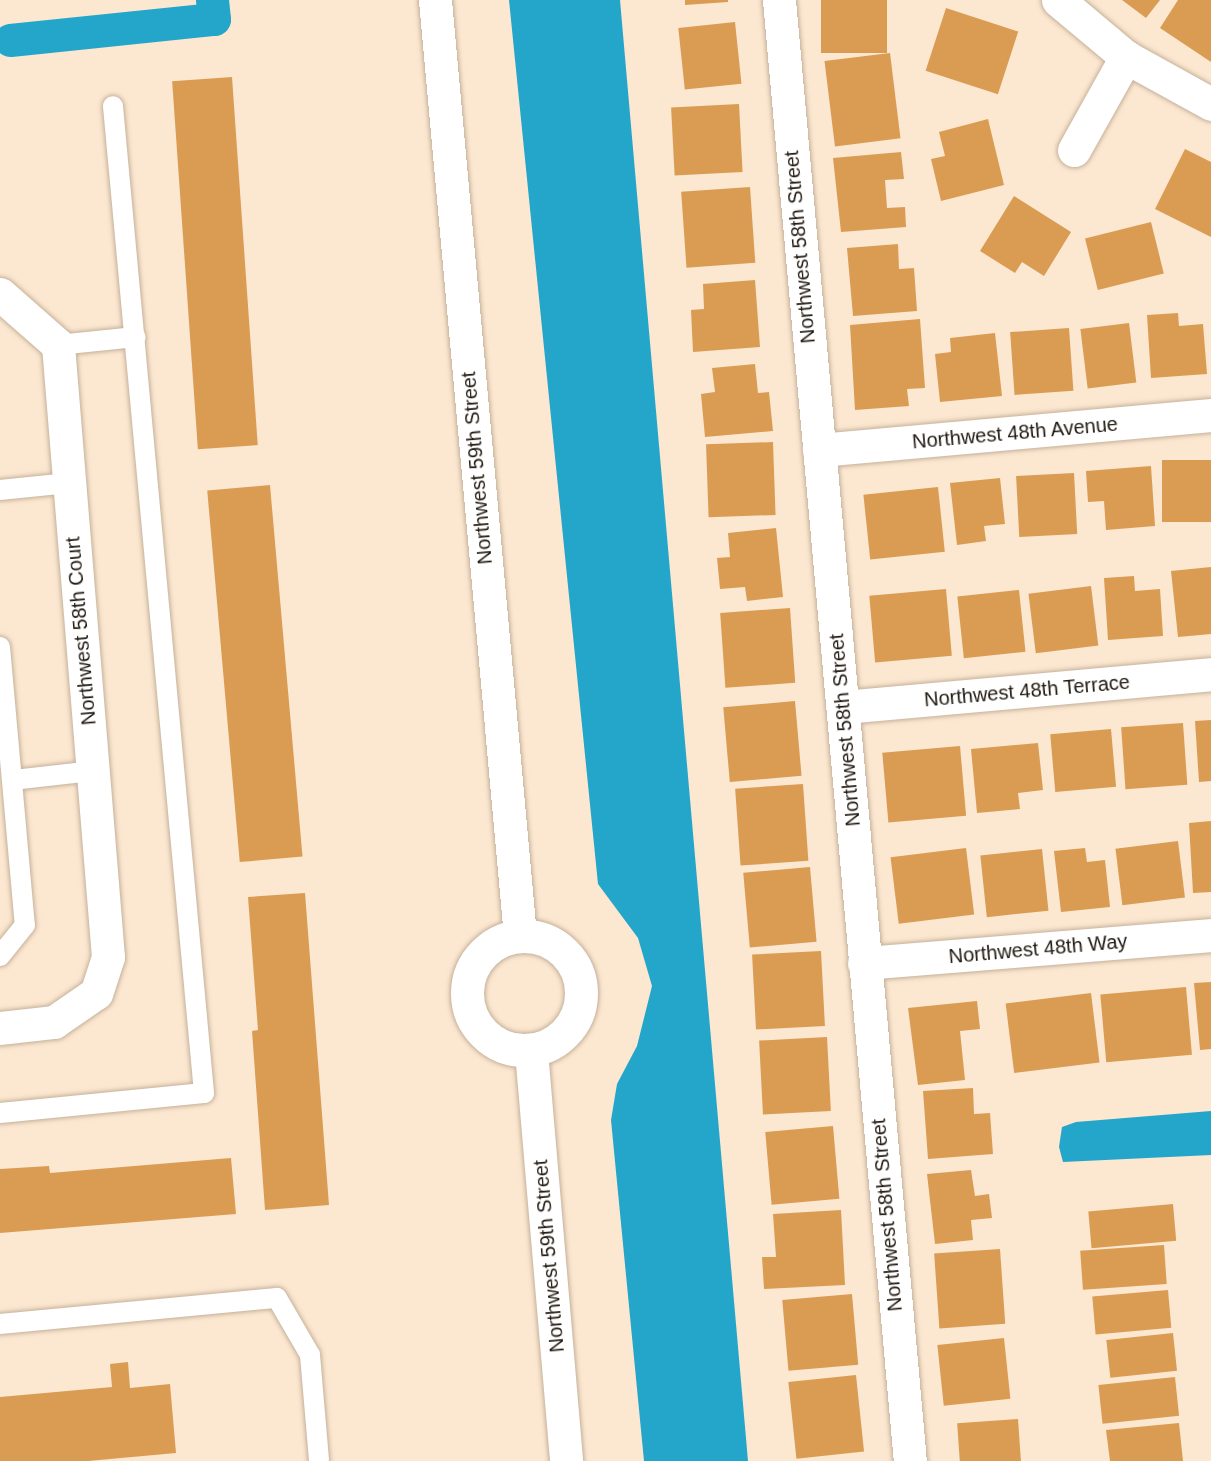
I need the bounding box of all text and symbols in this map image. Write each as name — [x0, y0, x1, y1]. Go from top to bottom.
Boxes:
street label: Northwest 58th Street — [780, 150, 820, 344]
street label: Northwest 59th Street — [457, 371, 497, 565]
street label: Northwest 48th Avenue — [911, 412, 1119, 454]
street label: Northwest 58th Court — [61, 536, 101, 726]
street label: Northwest 58th Street — [825, 633, 865, 827]
street label: Northwest 48th Terrace — [923, 670, 1131, 712]
street label: Northwest 48th Way — [948, 929, 1128, 969]
street label: Northwest 58th Street — [867, 1118, 907, 1312]
street label: Northwest 59th Street — [529, 1159, 569, 1353]

